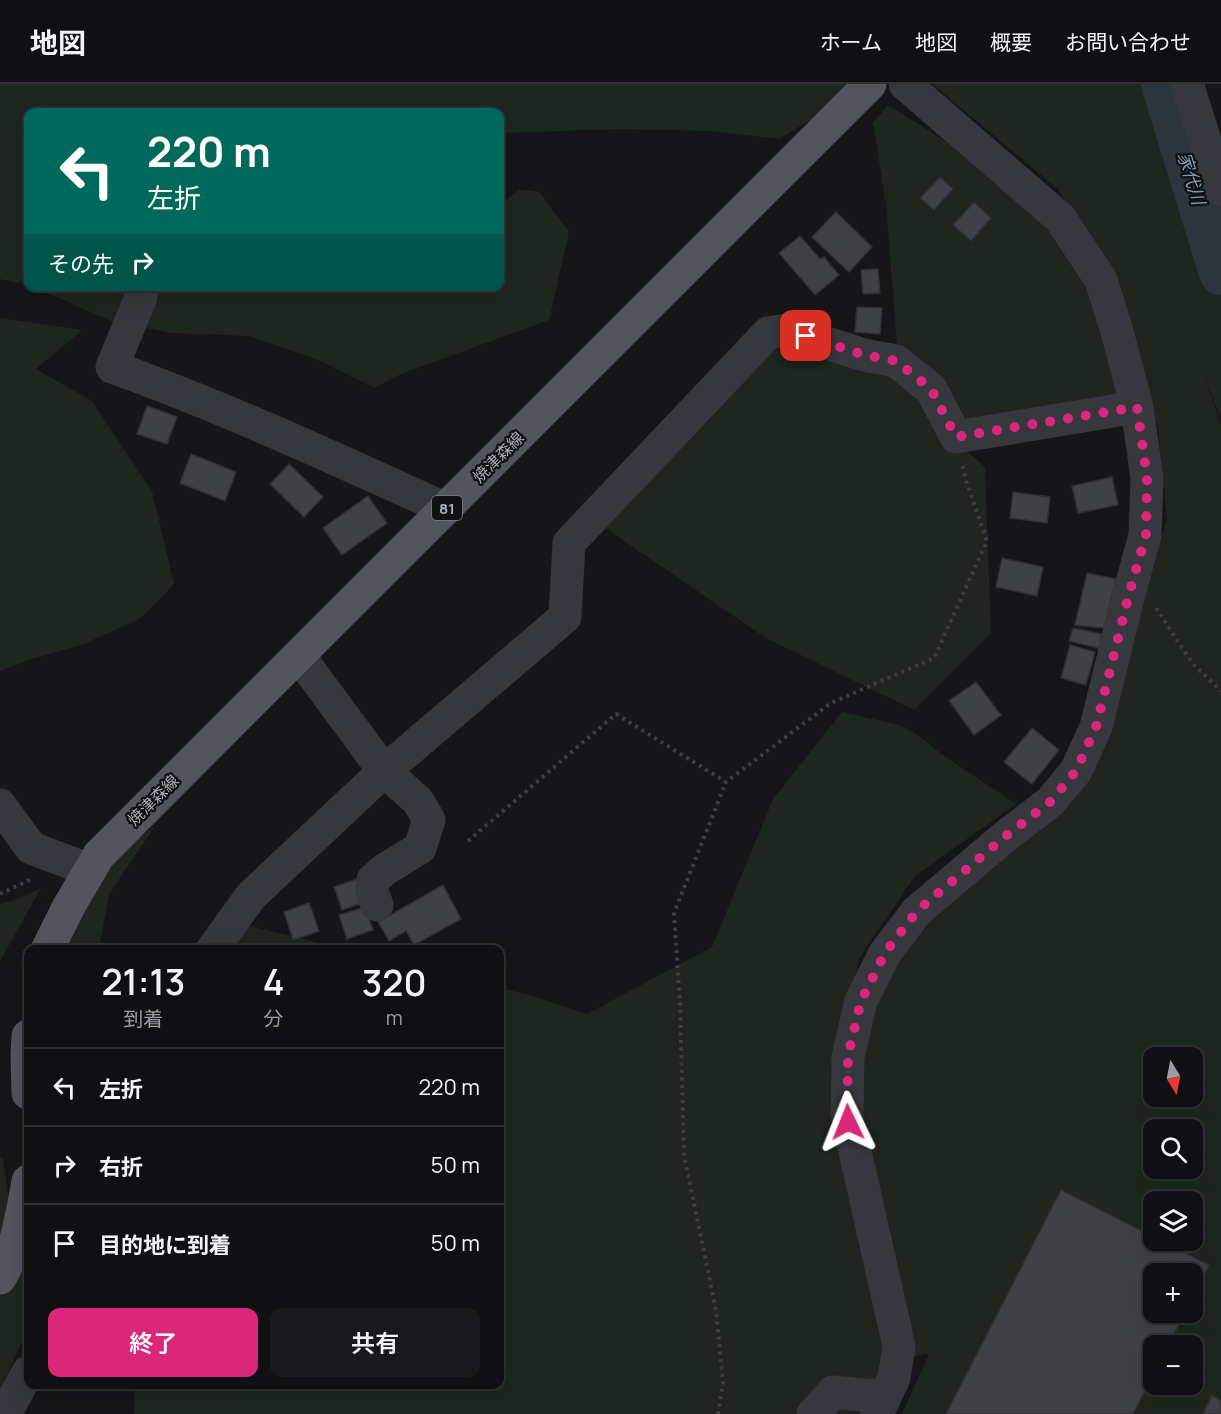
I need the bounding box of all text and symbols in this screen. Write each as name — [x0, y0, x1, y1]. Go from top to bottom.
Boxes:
text: 地図 — [30, 23, 86, 61]
text: ホーム — [820, 28, 882, 56]
text: 地図 — [915, 28, 957, 56]
text: 概要 — [990, 28, 1032, 56]
text: お問い合わせ — [1065, 28, 1191, 56]
text: 220 m — [147, 122, 271, 180]
icon: left — [48, 132, 126, 210]
water label: 家代川 — [1173, 149, 1212, 209]
text: 左折 — [147, 179, 201, 216]
icon: right — [126, 246, 159, 279]
text: その先 — [48, 249, 114, 279]
pin — [780, 310, 831, 361]
icon: arrive — [789, 319, 822, 352]
street label: 焼津森線 — [468, 427, 528, 487]
road number: 81 — [432, 496, 462, 520]
street label: 焼津森線 — [123, 770, 183, 830]
text: 21:13 — [101, 957, 185, 1006]
text: 4 — [263, 957, 284, 1006]
text: 320 — [362, 958, 427, 1007]
text: m — [386, 1004, 403, 1031]
text: 到着 — [123, 1005, 163, 1032]
text: 分 — [264, 1005, 284, 1032]
north arrow — [1143, 1047, 1203, 1107]
map controls — [1143, 1047, 1203, 1395]
icon: left — [48, 1071, 81, 1104]
text: 220 m — [418, 1072, 480, 1102]
text: 左折 — [99, 1074, 143, 1104]
position arrow — [816, 1090, 880, 1154]
button: search — [1143, 1119, 1203, 1179]
icon: right — [48, 1149, 81, 1182]
text: 50 m — [431, 1150, 480, 1180]
text: 右折 — [99, 1152, 143, 1182]
button: layers — [1143, 1191, 1203, 1251]
icon: arrive — [48, 1227, 81, 1260]
text: 50 m — [431, 1228, 480, 1258]
text: 目的地に到着 — [99, 1230, 231, 1260]
button: + — [1143, 1263, 1203, 1323]
button: 終了 — [48, 1308, 258, 1377]
button: 共有 — [270, 1308, 480, 1377]
button: − — [1143, 1335, 1203, 1395]

